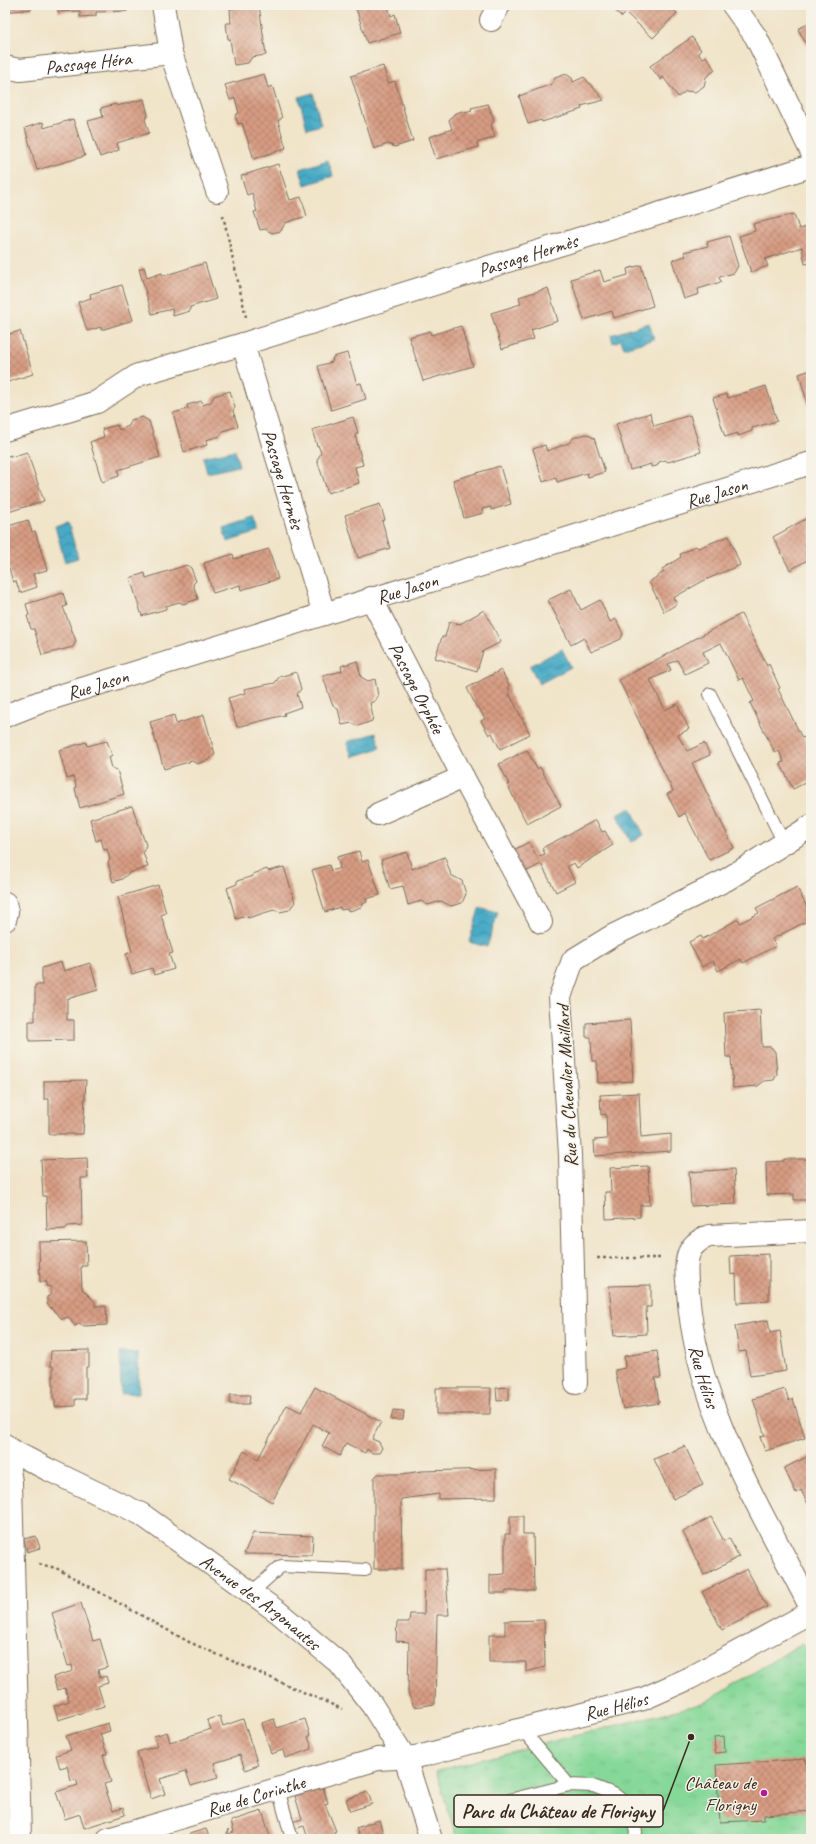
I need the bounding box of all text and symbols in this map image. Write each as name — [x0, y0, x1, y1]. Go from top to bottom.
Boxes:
street label: Passage Héra — [44, 46, 134, 80]
street label: Passage Hermès — [475, 228, 583, 283]
street label: Passage Hermès — [256, 427, 310, 534]
street label: Rue Jason — [683, 472, 751, 514]
street label: Rue Jason — [374, 568, 441, 610]
street label: Passage Orphée — [383, 639, 450, 739]
street label: Rue Jason — [64, 664, 132, 706]
street label: Rue du Chevalier Maillard — [551, 1002, 583, 1168]
street label: Rue Hélios — [683, 1343, 725, 1413]
street label: Avenue des Argonautes — [195, 1549, 327, 1657]
street label: Rue Hélios — [582, 1687, 654, 1726]
street label: Rue de Corinthe — [204, 1770, 310, 1822]
place label: Château de Florigny — [685, 1771, 758, 1817]
marker: Château de Florigny — [759, 1788, 769, 1798]
callout: Parc du Château de Florigny — [454, 1795, 663, 1827]
text: Parc du Château de Florigny — [462, 1799, 656, 1824]

